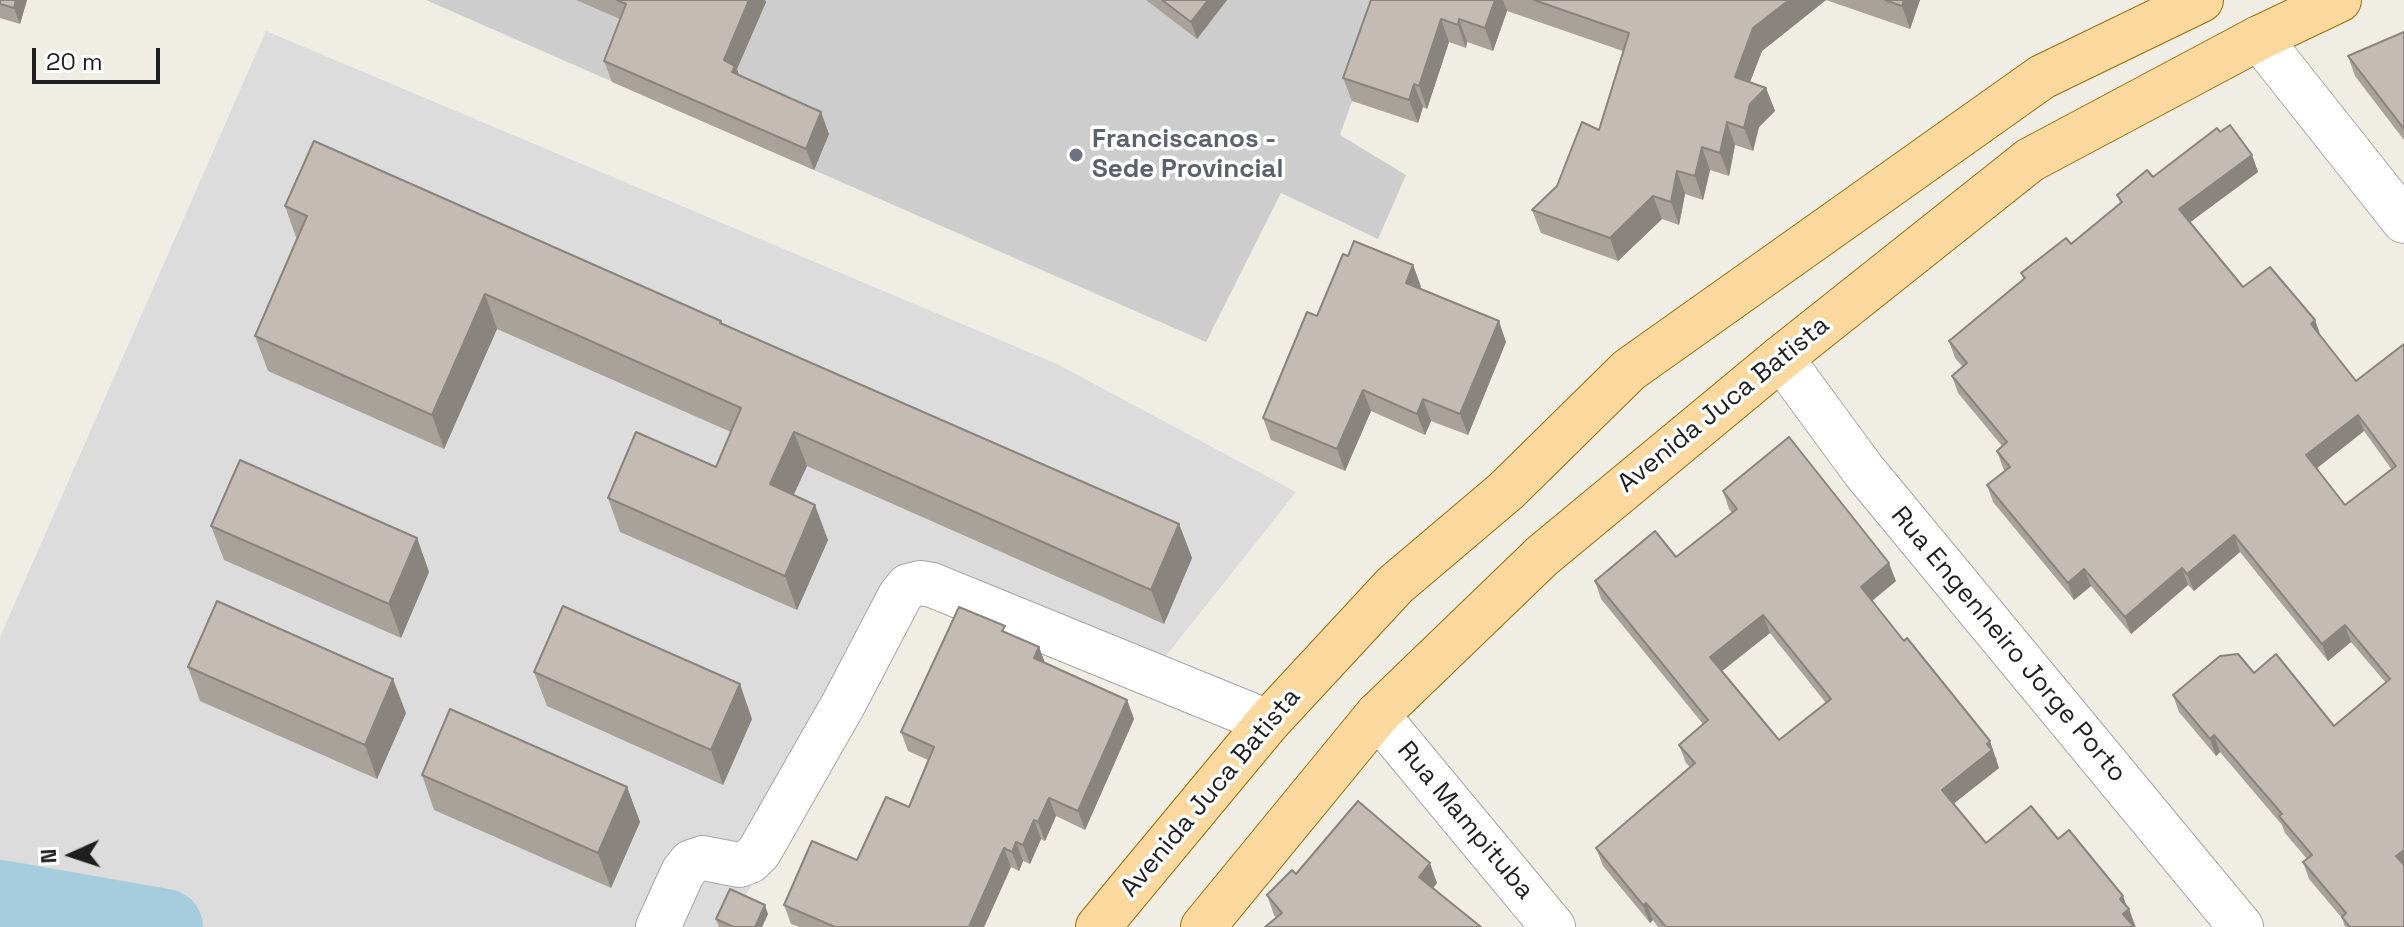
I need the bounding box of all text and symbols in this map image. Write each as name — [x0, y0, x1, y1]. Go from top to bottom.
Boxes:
scale bar — [36, 32, 164, 82]
text: 20 m — [46, 46, 103, 77]
place label: Franciscanos - Sede Provincial — [1092, 124, 1283, 186]
marker: Franciscanos - Sede Provincial — [1067, 146, 1085, 164]
street label: Avenida Juca Batista — [1612, 310, 1836, 500]
street label: Rua Engenheiro Jorge Porto — [1884, 501, 2132, 789]
street label: Avenida Juca Batista — [1114, 682, 1308, 904]
street label: Rua Mampituba — [1390, 736, 1540, 906]
north arrow — [32, 815, 112, 895]
text: N — [34, 848, 62, 864]

